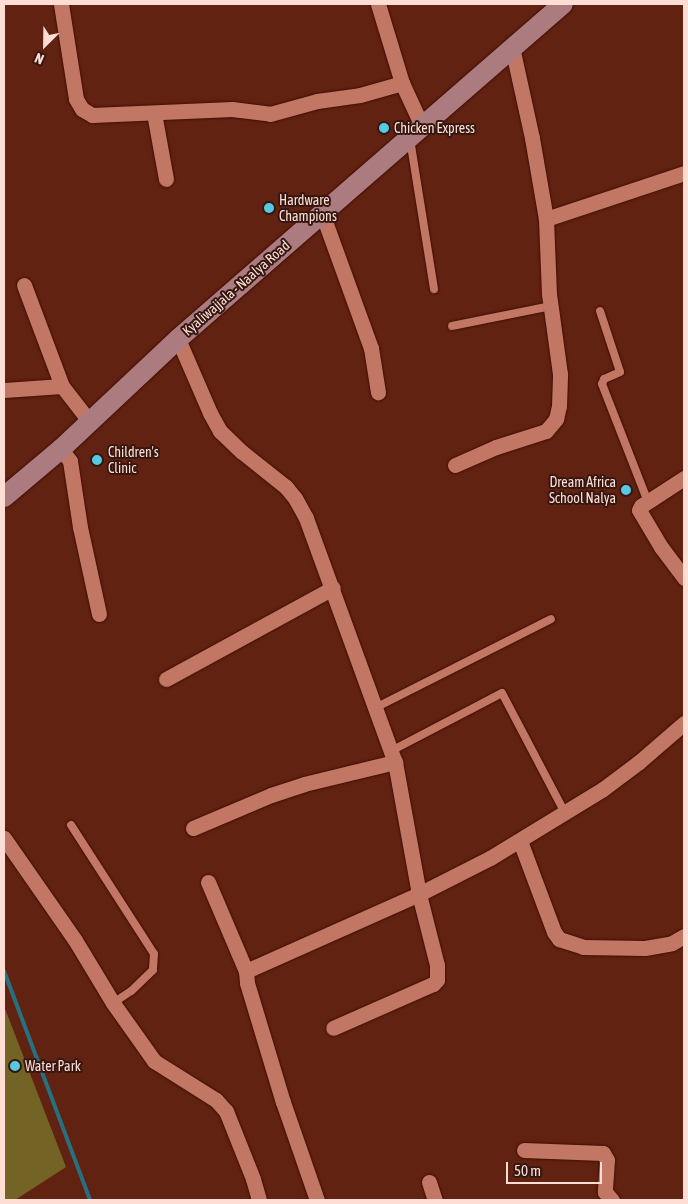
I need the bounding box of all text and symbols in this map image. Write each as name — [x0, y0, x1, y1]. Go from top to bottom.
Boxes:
north arrow — [20, 20, 70, 70]
text: N — [32, 50, 46, 68]
place label: Chicken Express — [394, 120, 475, 136]
marker: Chicken Express — [378, 122, 390, 134]
place label: Hardware Champions — [279, 192, 337, 224]
marker: Hardware Champions — [263, 202, 275, 214]
street label: Kyaliwajjala - Naalya Road — [179, 237, 293, 339]
place label: Children's Clinic — [108, 444, 159, 477]
marker: Children's Clinic — [90, 453, 104, 467]
place label: Dream Africa School Nalya — [549, 474, 616, 507]
marker: Dream Africa School Nalya — [620, 484, 632, 496]
place label: Water Park — [25, 1058, 81, 1074]
marker: Water Park — [9, 1060, 21, 1072]
scale bar — [508, 1152, 604, 1184]
text: 50 m — [514, 1162, 541, 1179]

